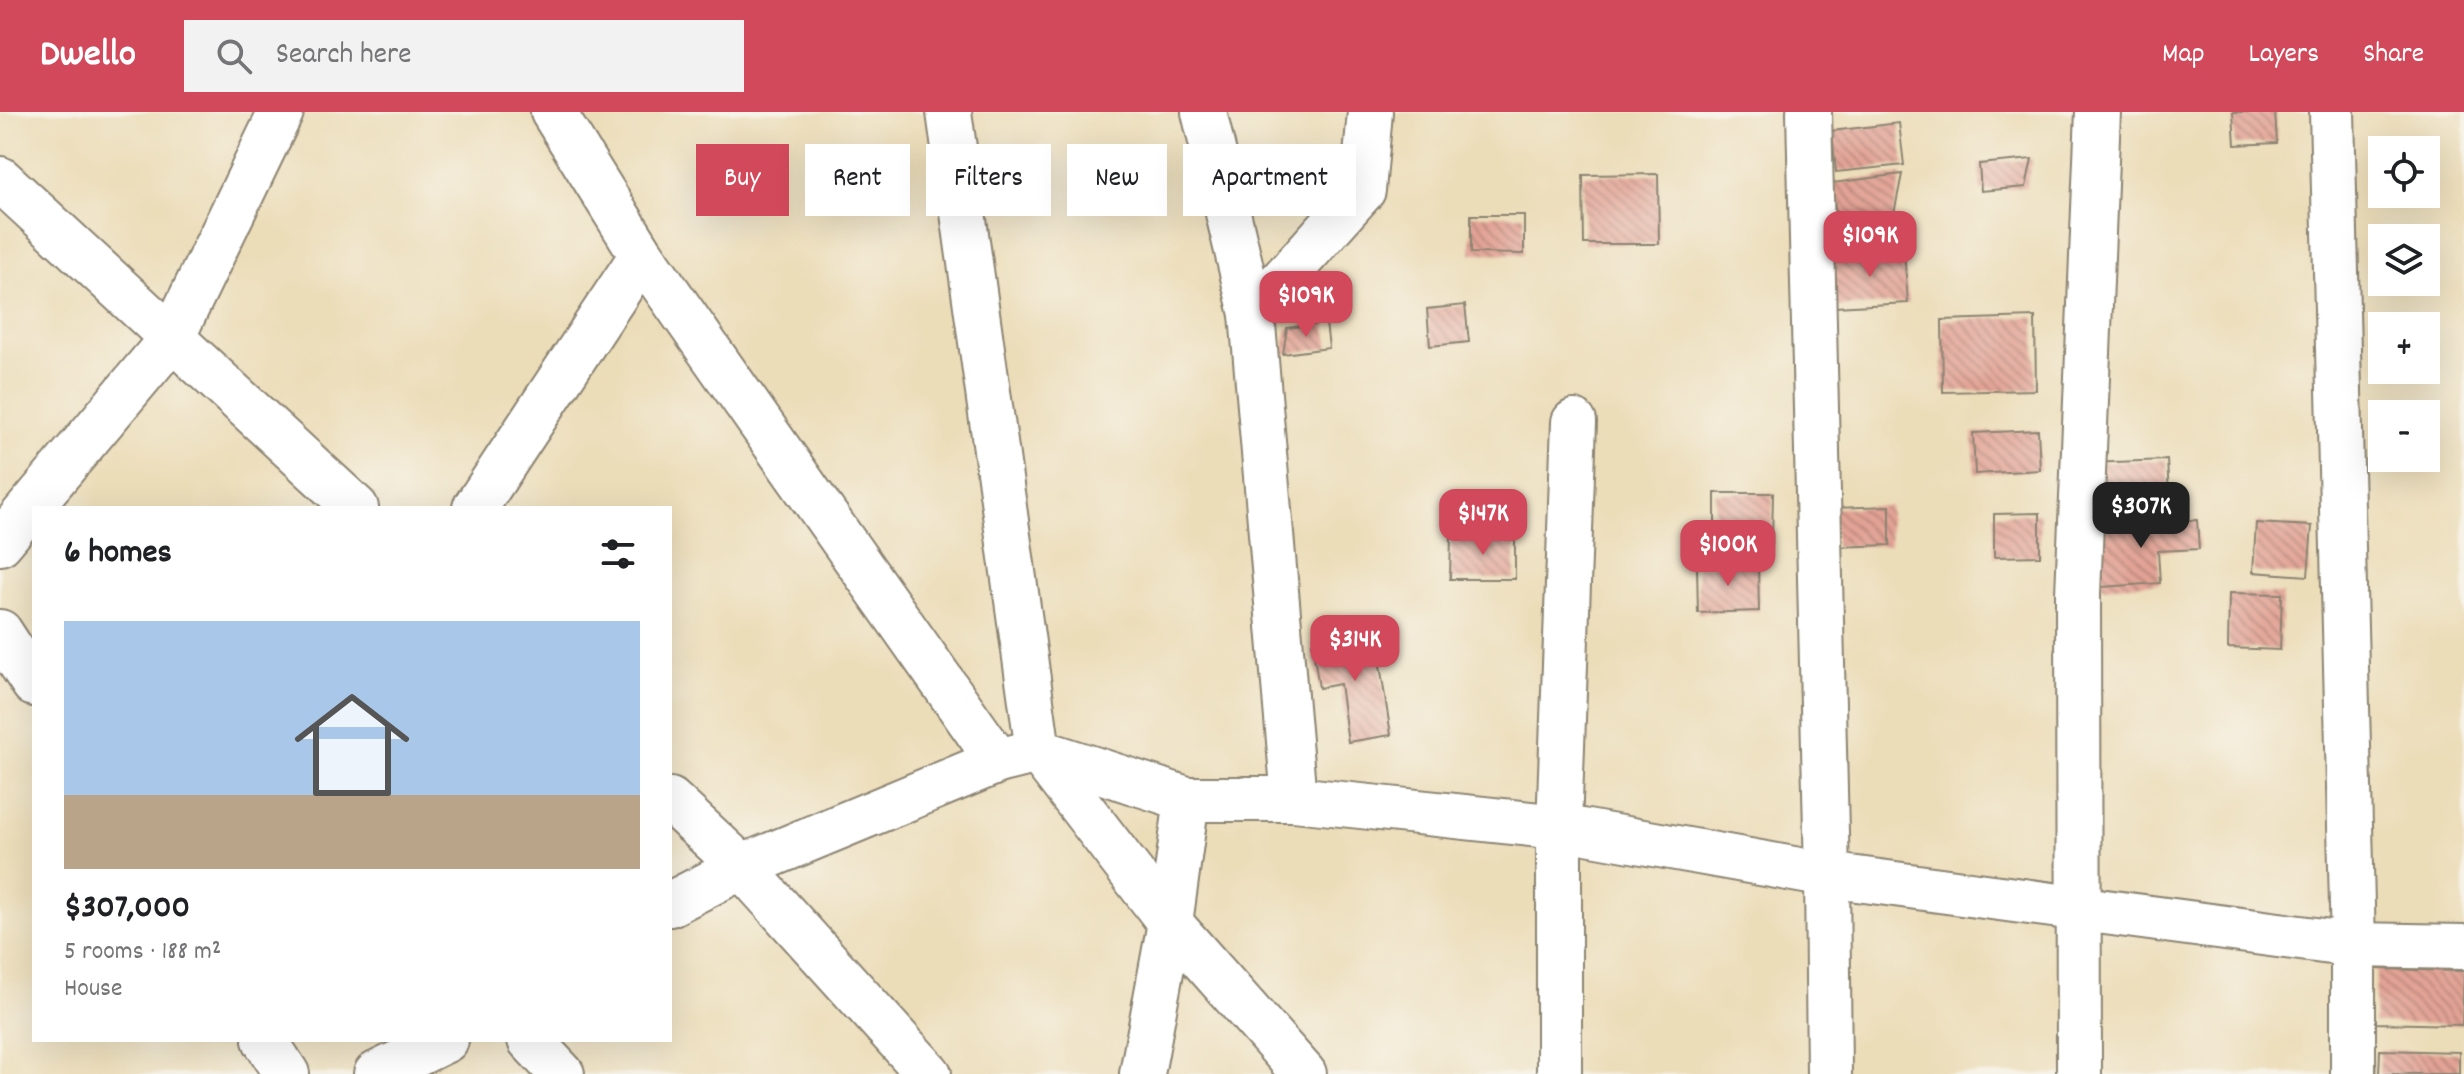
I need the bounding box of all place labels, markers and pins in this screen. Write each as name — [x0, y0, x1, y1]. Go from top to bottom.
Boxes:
pin: $109K — [1814, 211, 1926, 279]
pin: $109K — [1250, 271, 1362, 339]
pin: $307K — [2085, 482, 2197, 550]
pin: $147K — [1427, 489, 1539, 557]
pin: $100K — [1672, 520, 1784, 588]
pin: $314K — [1299, 615, 1411, 683]

